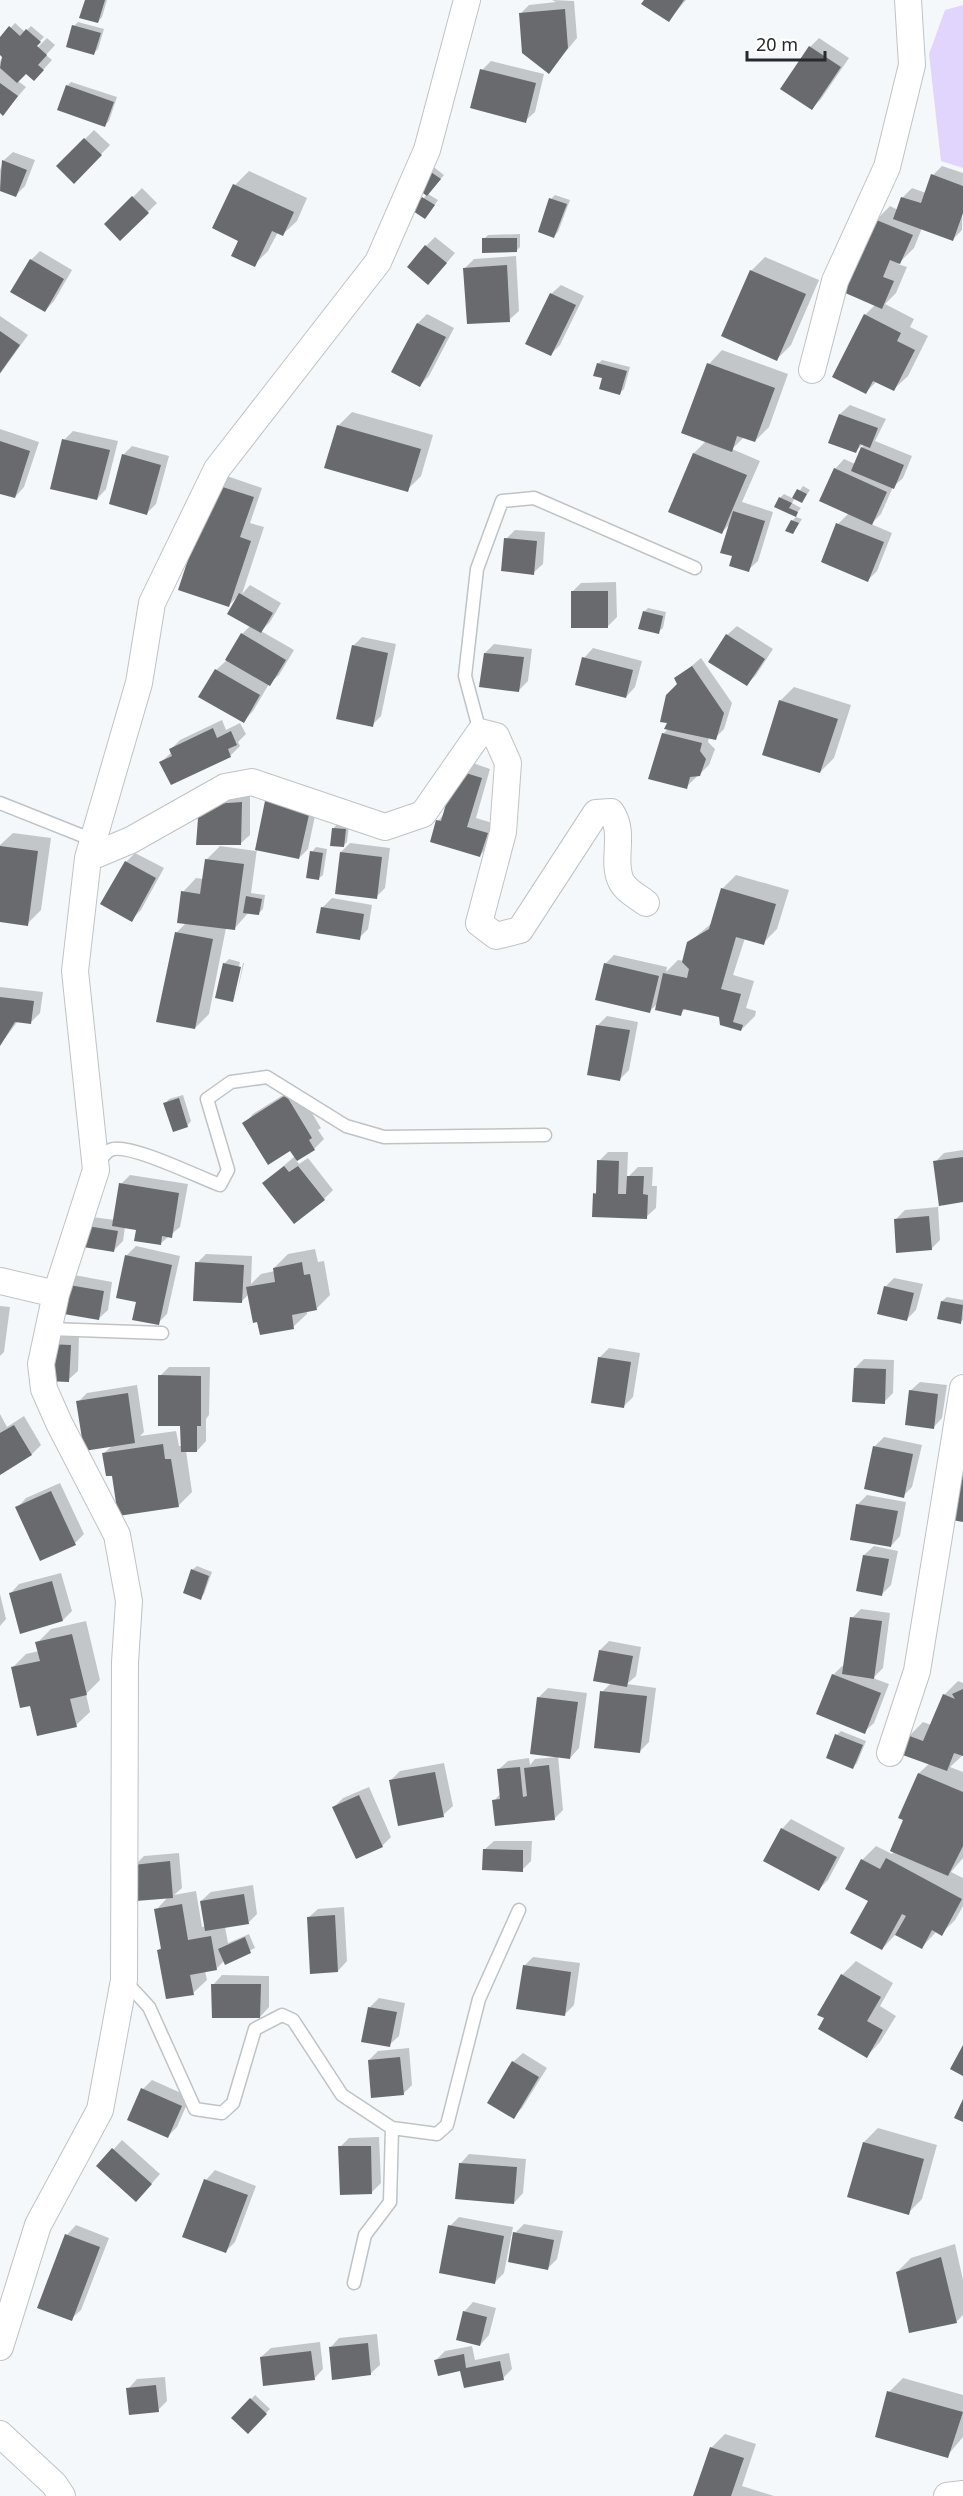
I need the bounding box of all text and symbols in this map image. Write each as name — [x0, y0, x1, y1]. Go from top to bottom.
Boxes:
scale bar — [747, 24, 825, 62]
text: 20 m — [756, 32, 798, 56]

